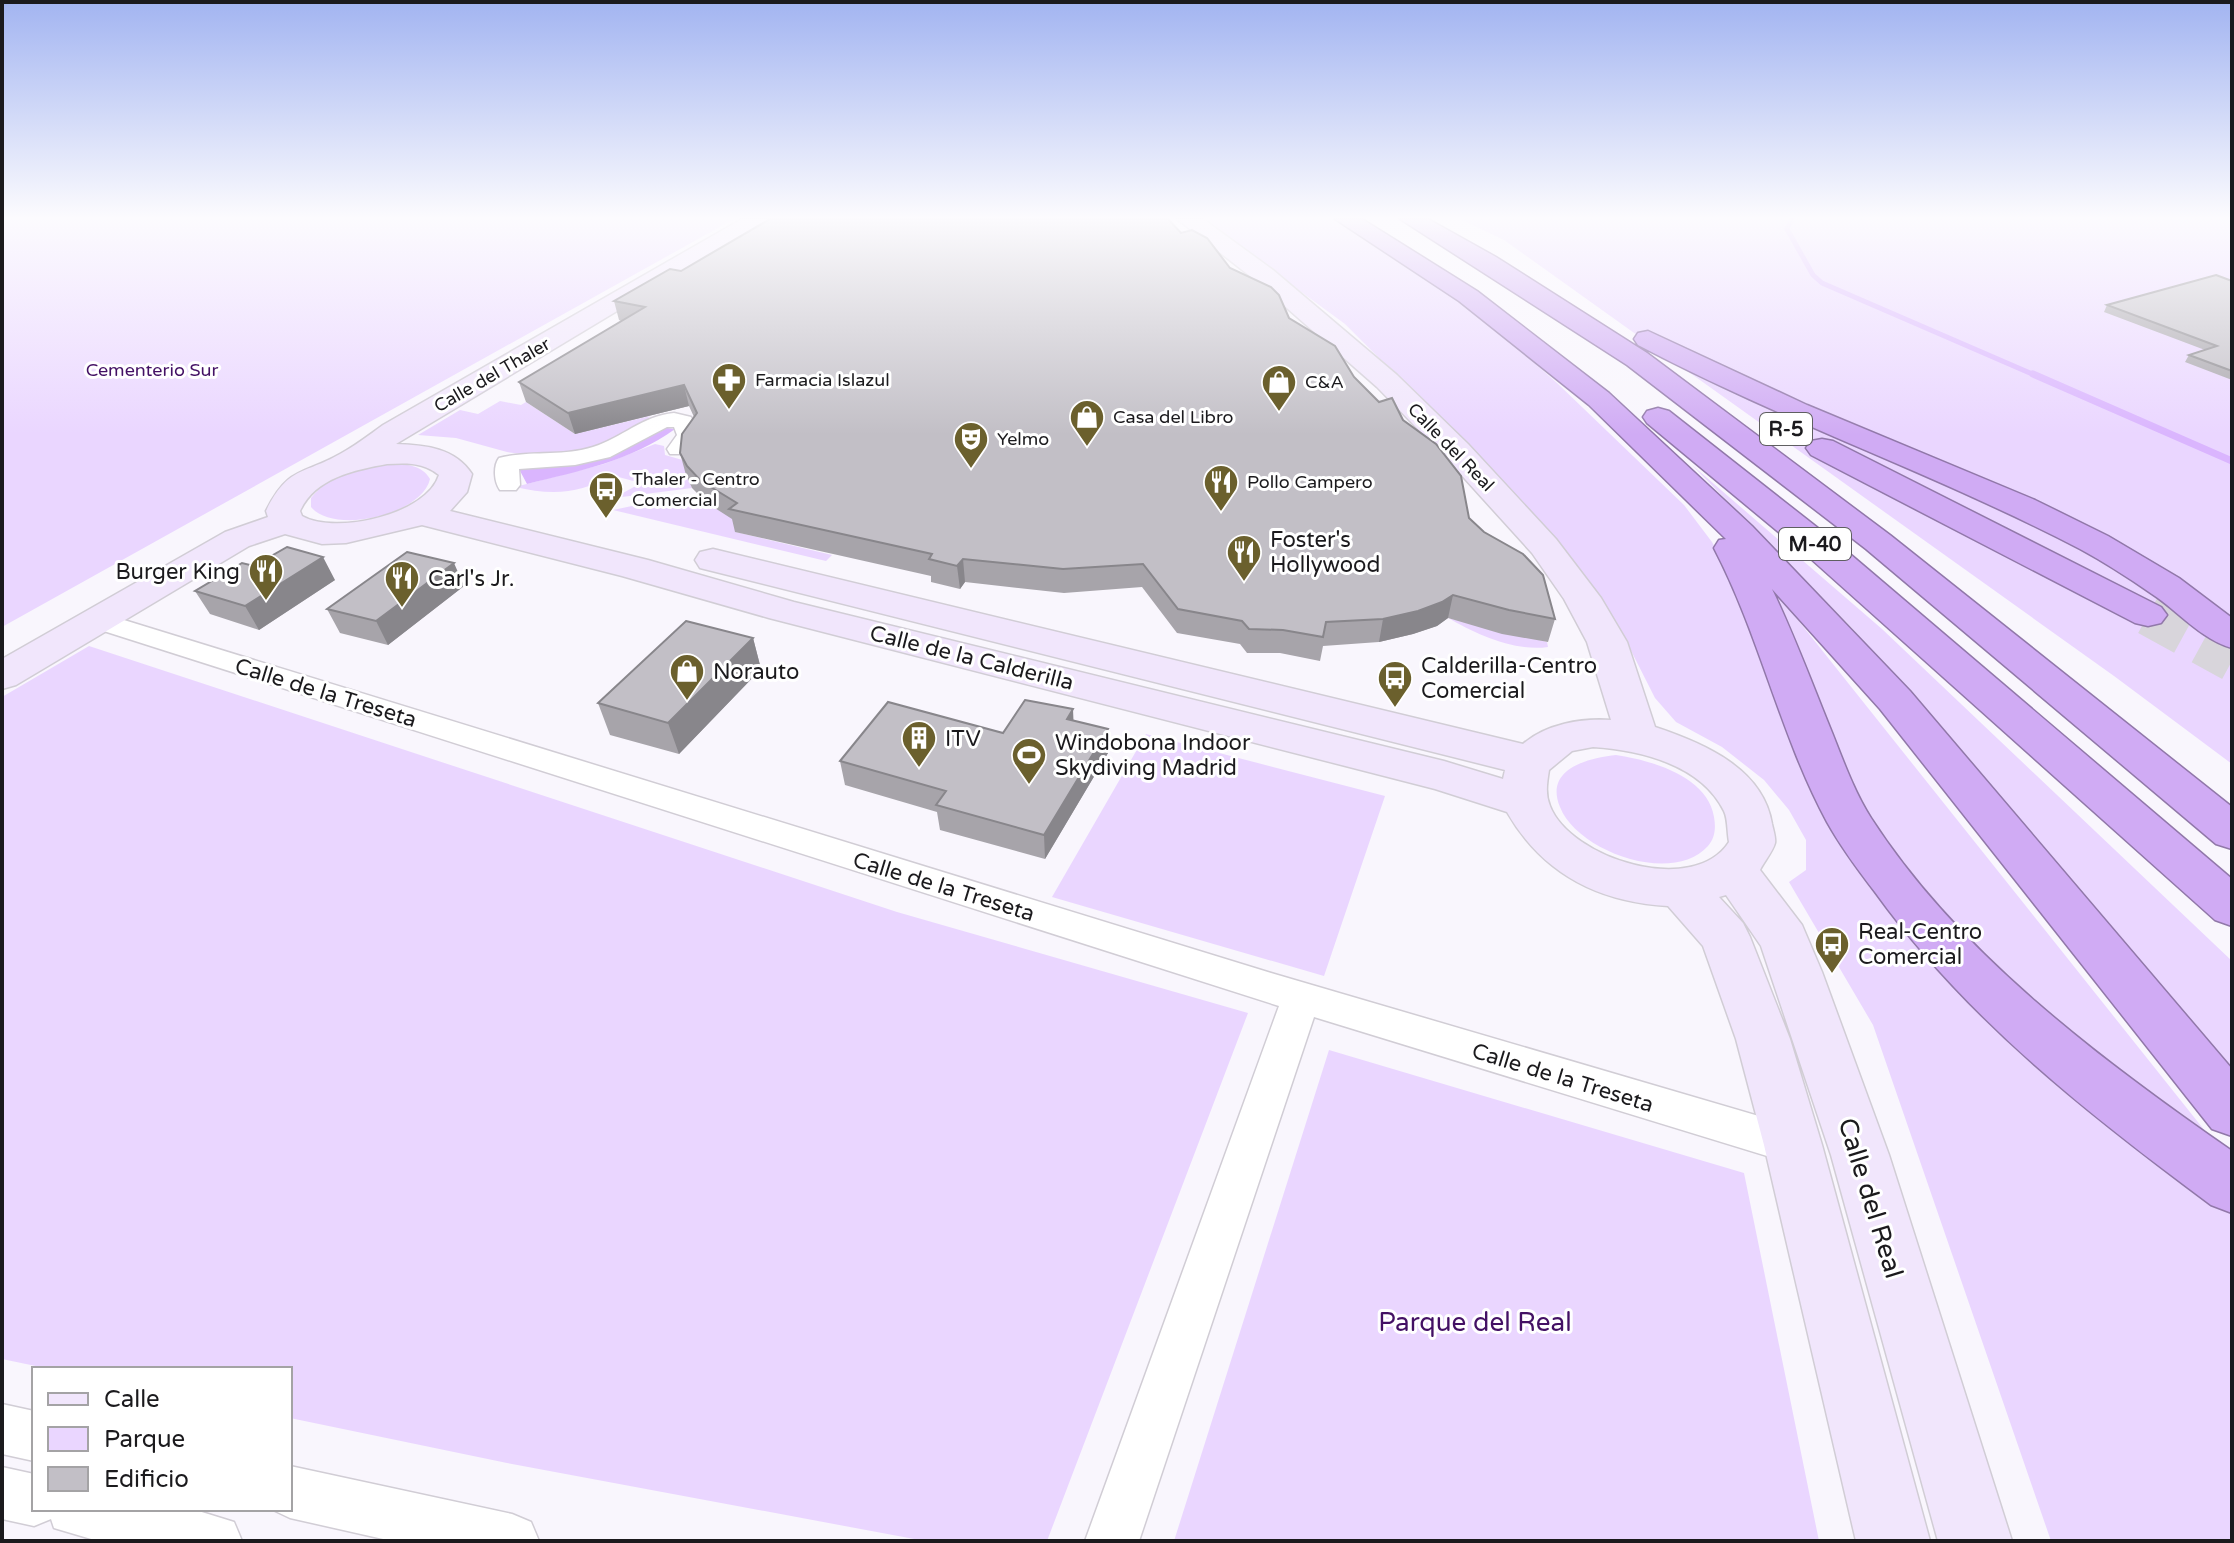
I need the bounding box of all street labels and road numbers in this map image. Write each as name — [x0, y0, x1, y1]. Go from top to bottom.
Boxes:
street label: Calle del Thaler — [430, 333, 554, 417]
street label: Calle del Real — [1403, 398, 1499, 496]
road number: R-5 — [1760, 413, 1812, 445]
road number: M-40 — [1779, 528, 1851, 560]
street label: Calle de la Calderilla — [867, 620, 1076, 696]
street label: Calle de la Treseta — [232, 653, 420, 733]
street label: Calle de la Treseta — [850, 847, 1038, 927]
street label: Calle de la Treseta — [1469, 1038, 1657, 1118]
street label: Calle del Real — [1831, 1114, 1910, 1282]

